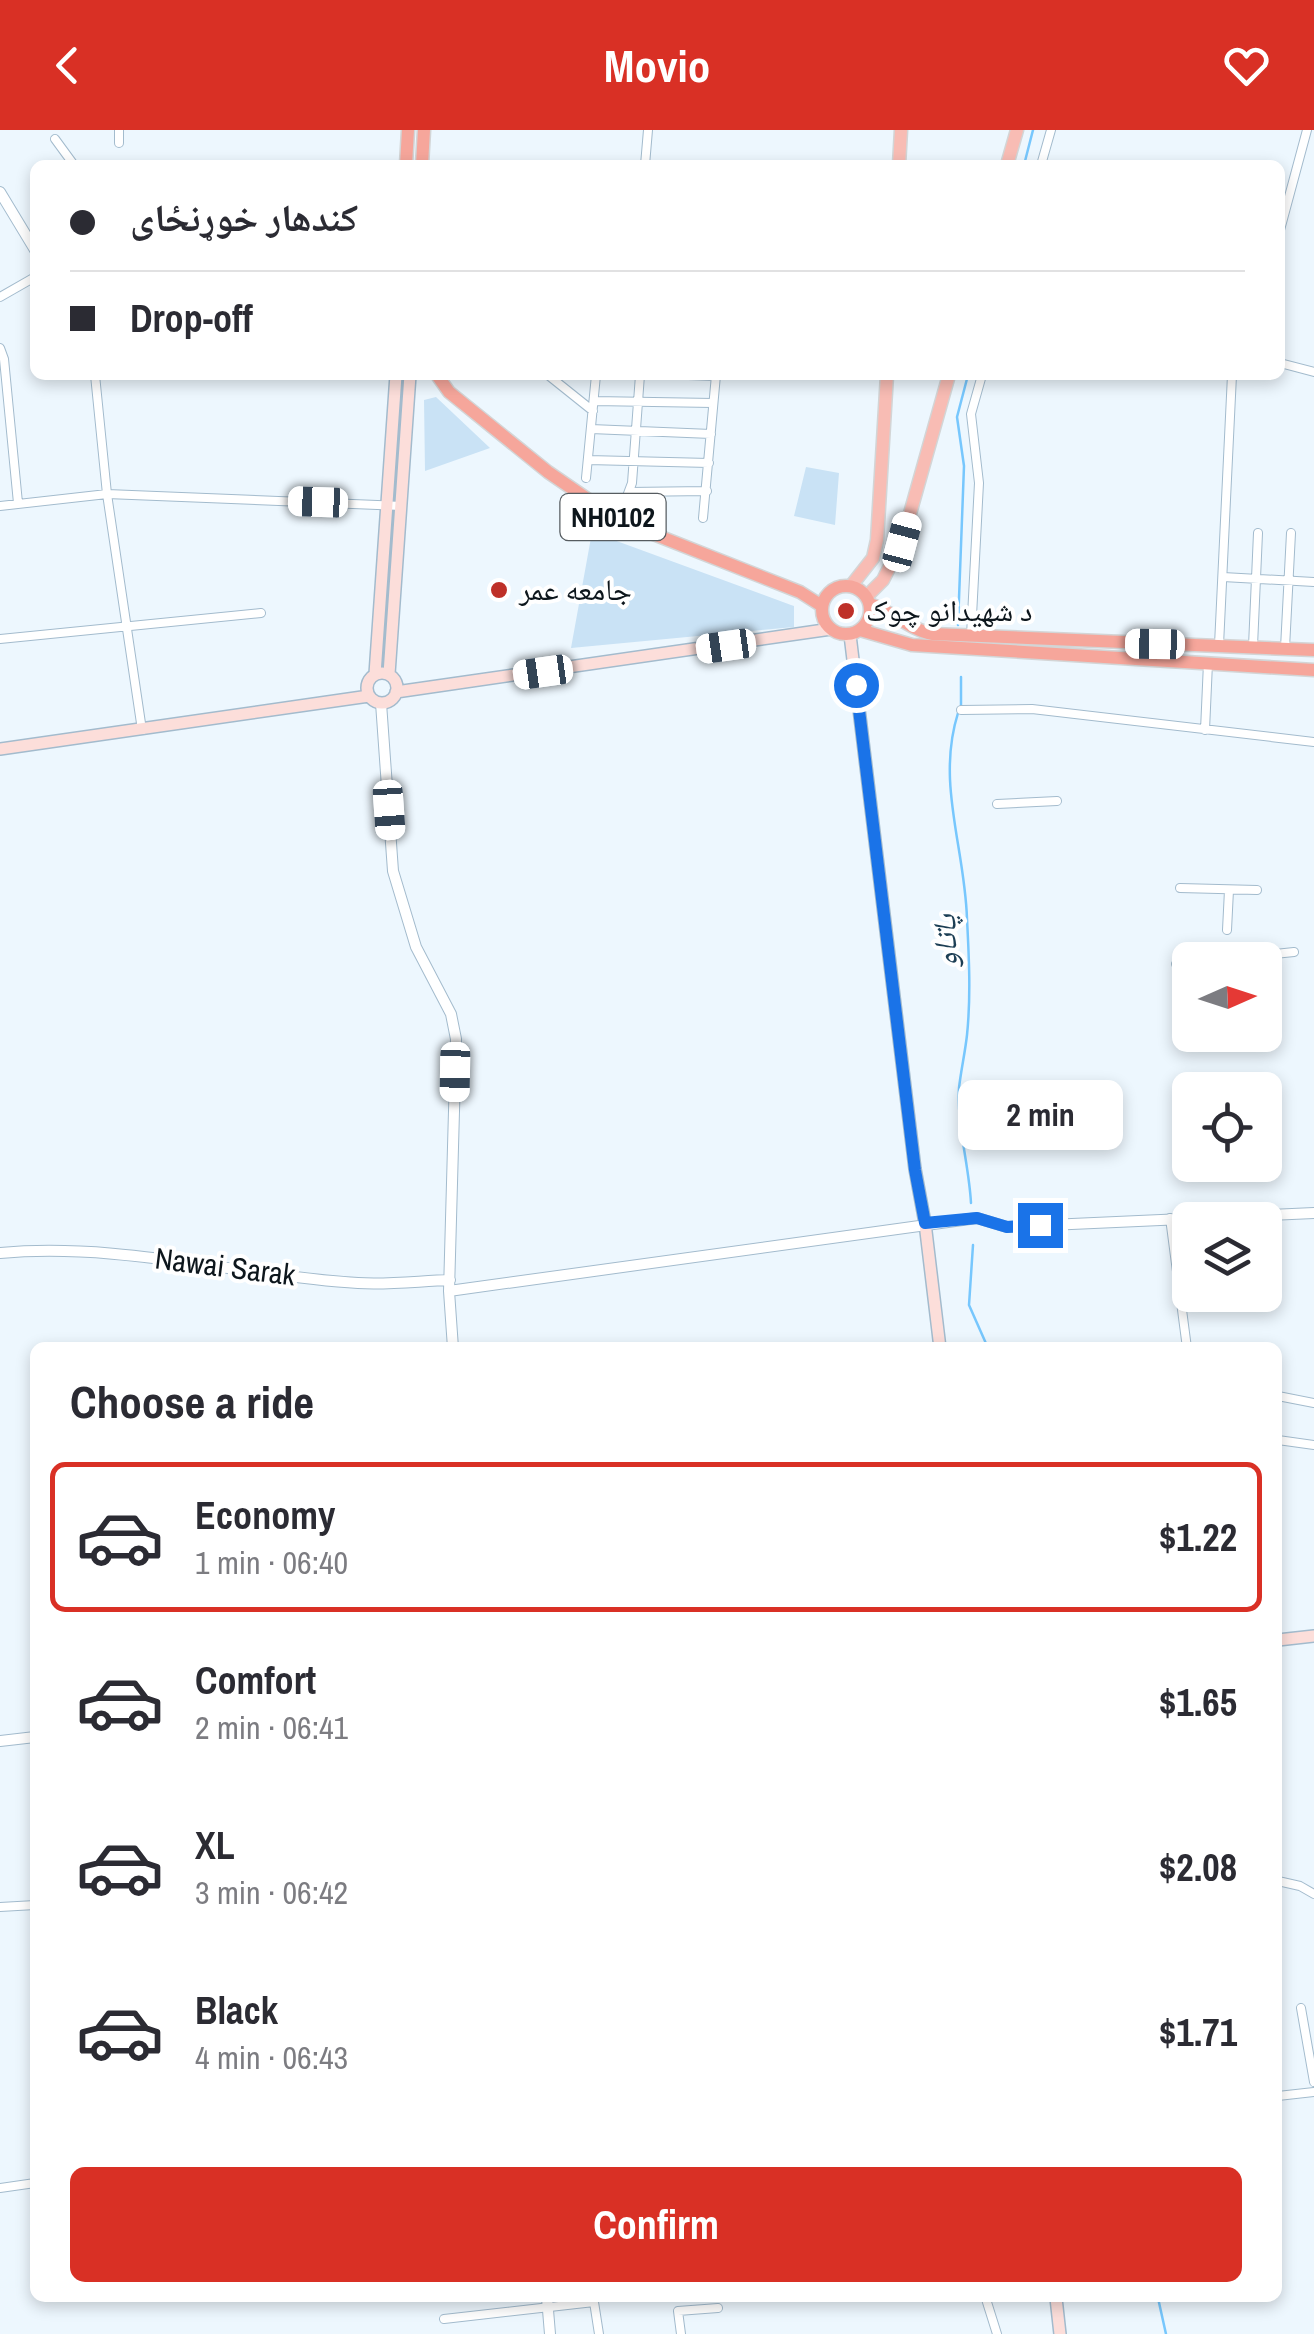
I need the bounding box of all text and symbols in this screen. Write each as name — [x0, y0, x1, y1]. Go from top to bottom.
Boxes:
text: Movio — [604, 35, 710, 96]
icon: back — [40, 38, 95, 93]
icon: heart — [1219, 38, 1274, 93]
text: کندهار خوړنځای — [130, 192, 358, 243]
text: Drop-off — [130, 293, 253, 344]
car — [287, 486, 349, 518]
road number: NH0102 — [560, 494, 666, 540]
car — [880, 509, 924, 575]
place label: جامعه عمر — [518, 569, 632, 609]
marker: جامعه عمر — [488, 579, 510, 601]
place label: د شهيدانو چوک — [866, 590, 1033, 630]
marker: د شهيدانو چوک — [835, 600, 857, 622]
car — [694, 627, 758, 665]
car — [1125, 628, 1185, 660]
car — [511, 653, 575, 691]
route start — [834, 663, 879, 708]
car — [372, 779, 406, 841]
water label: پاتاو — [922, 913, 967, 969]
north arrow — [1172, 942, 1282, 1052]
map controls — [1172, 942, 1282, 1312]
car — [439, 1042, 471, 1102]
button: locate — [1172, 1072, 1282, 1182]
callout: 2 min — [958, 1080, 1122, 1150]
text: 2 min — [1006, 1093, 1075, 1136]
button: layers — [1172, 1202, 1282, 1312]
route end — [1018, 1203, 1063, 1248]
street label: Nawai Sarak — [153, 1238, 298, 1295]
text: Choose a ride — [70, 1371, 314, 1432]
text: Economy — [195, 1490, 335, 1541]
icon: car — [75, 1492, 165, 1582]
text: $1.22 — [1159, 1512, 1237, 1563]
text: 1 min · 06:40 — [195, 1541, 348, 1584]
text: Comfort — [195, 1655, 316, 1706]
icon: car — [75, 1657, 165, 1747]
text: $1.65 — [1159, 1677, 1237, 1728]
text: 2 min · 06:41 — [195, 1706, 348, 1749]
text: XL — [195, 1820, 235, 1871]
icon: car — [75, 1822, 165, 1912]
text: $2.08 — [1159, 1842, 1237, 1893]
text: 3 min · 06:42 — [195, 1871, 348, 1914]
text: Black — [195, 1985, 278, 2036]
icon: car — [75, 1987, 165, 2077]
text: $1.71 — [1159, 2007, 1237, 2058]
text: 4 min · 06:43 — [195, 2036, 348, 2079]
button: Confirm — [70, 2167, 1242, 2282]

